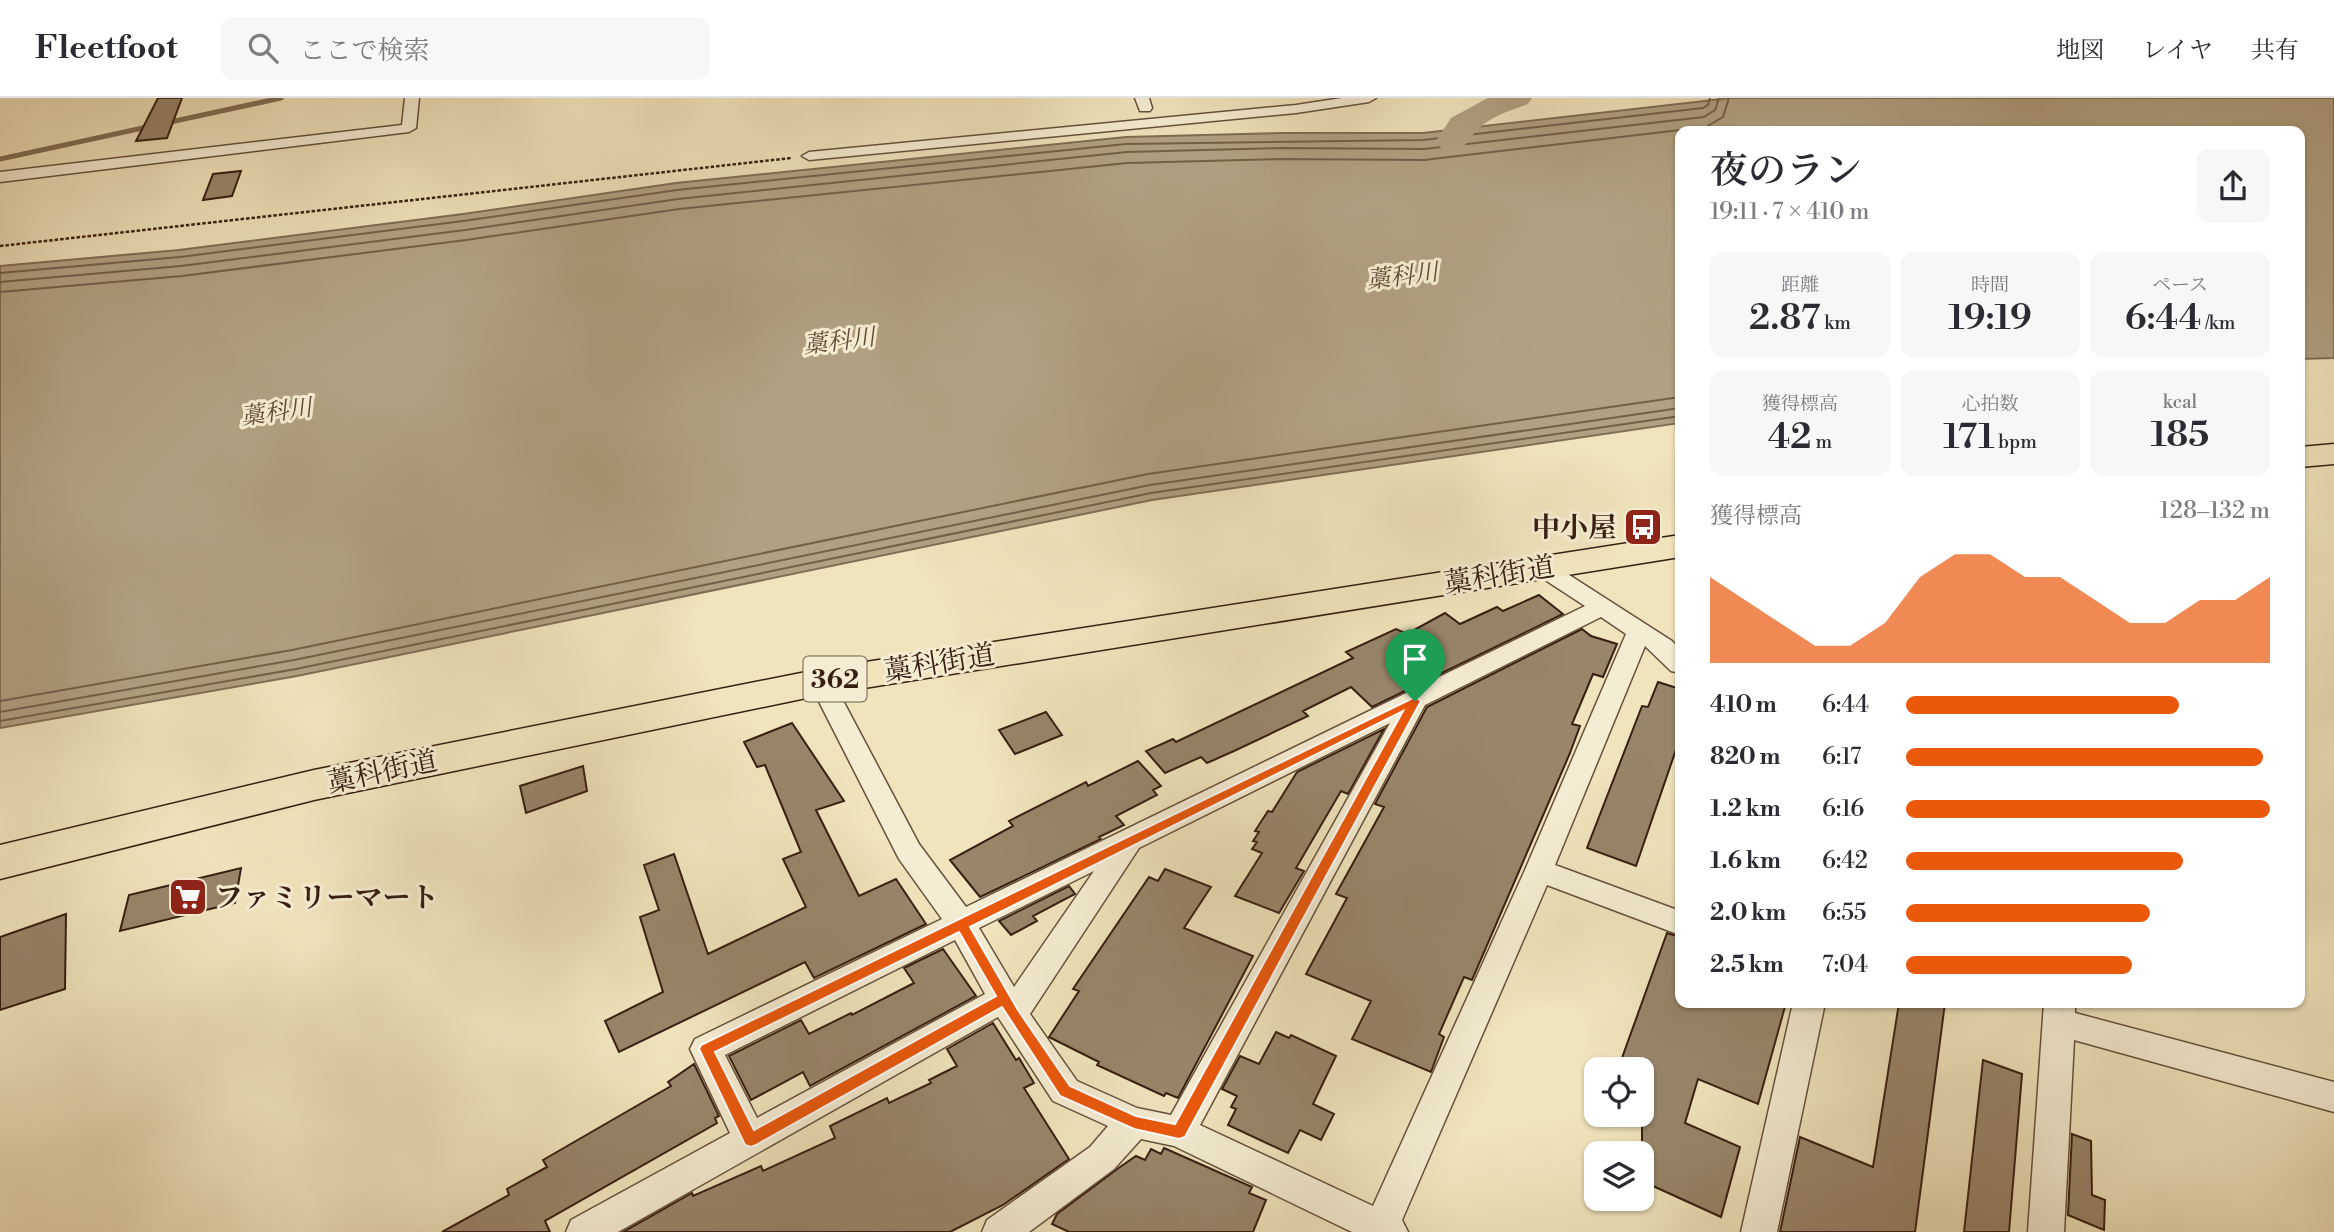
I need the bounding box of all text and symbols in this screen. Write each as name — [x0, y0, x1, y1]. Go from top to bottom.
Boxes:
search box — [220, 17, 710, 80]
text: Fleetfoot — [35, 28, 178, 69]
icon: search — [244, 29, 282, 67]
text: ここで検索 — [300, 35, 430, 67]
text: 地図 — [2056, 36, 2104, 66]
text: レイヤ — [2142, 36, 2213, 66]
text: 共有 — [2251, 36, 2299, 66]
text: 夜のラン — [1710, 148, 1862, 195]
button: share — [2196, 149, 2270, 223]
text: 19:11 · 7 × 410 m — [1710, 198, 1869, 226]
water label: 藁科川 — [1365, 257, 1443, 296]
text: 距離 — [1781, 273, 1819, 297]
text: 時間 — [1971, 273, 2009, 297]
text: ペース — [2152, 273, 2208, 297]
text: 2.87 — [1749, 297, 1820, 340]
text: 19:19 — [1948, 297, 2032, 340]
text: 6:44 — [2125, 297, 2201, 340]
text: km — [1820, 311, 1851, 335]
text: /km — [2201, 311, 2235, 335]
water label: 藁科川 — [802, 322, 880, 361]
text: kcal — [2163, 390, 2197, 414]
text: 獲得標高 — [1762, 392, 1838, 416]
text: 心拍数 — [1961, 392, 2019, 416]
water label: 藁科川 — [238, 393, 317, 433]
text: 185 — [2151, 414, 2209, 457]
text: 42 — [1768, 416, 1812, 459]
text: 171 — [1943, 416, 1994, 459]
text: m — [1812, 430, 1832, 454]
text: bpm — [1994, 430, 2037, 454]
text: 128–132 m — [2159, 497, 2270, 525]
text: 獲得標高 — [1710, 502, 1802, 530]
bus stop icon: 中小屋 — [1622, 506, 1664, 548]
place label: 中小屋 — [1532, 511, 1616, 546]
street label: 藁科街道 — [1441, 549, 1557, 602]
pin — [1385, 629, 1445, 701]
street label: 藁科街道 — [881, 637, 997, 690]
icon: arrive — [1396, 640, 1434, 678]
road number: 362 — [804, 656, 866, 702]
text: 410 m — [1710, 691, 1777, 719]
text: 6:44 — [1822, 691, 1869, 719]
text: 820 m — [1710, 743, 1780, 771]
text: 6:17 — [1822, 743, 1861, 771]
street label: 藁科街道 — [324, 744, 441, 801]
text: 1.2 km — [1710, 795, 1781, 823]
text: 6:16 — [1822, 795, 1864, 823]
text: 1.6 km — [1710, 847, 1781, 875]
text: 6:42 — [1822, 847, 1868, 875]
supermarket icon: ファミリーマート — [167, 876, 209, 918]
place label: ファミリーマート — [215, 881, 438, 916]
text: 2.0 km — [1710, 899, 1786, 927]
text: 6:55 — [1822, 899, 1866, 927]
text: 2.5 km — [1710, 951, 1784, 979]
text: 7:04 — [1822, 951, 1868, 979]
map controls — [1584, 1057, 1654, 1211]
button: locate — [1584, 1057, 1654, 1127]
button: layers — [1584, 1141, 1654, 1211]

